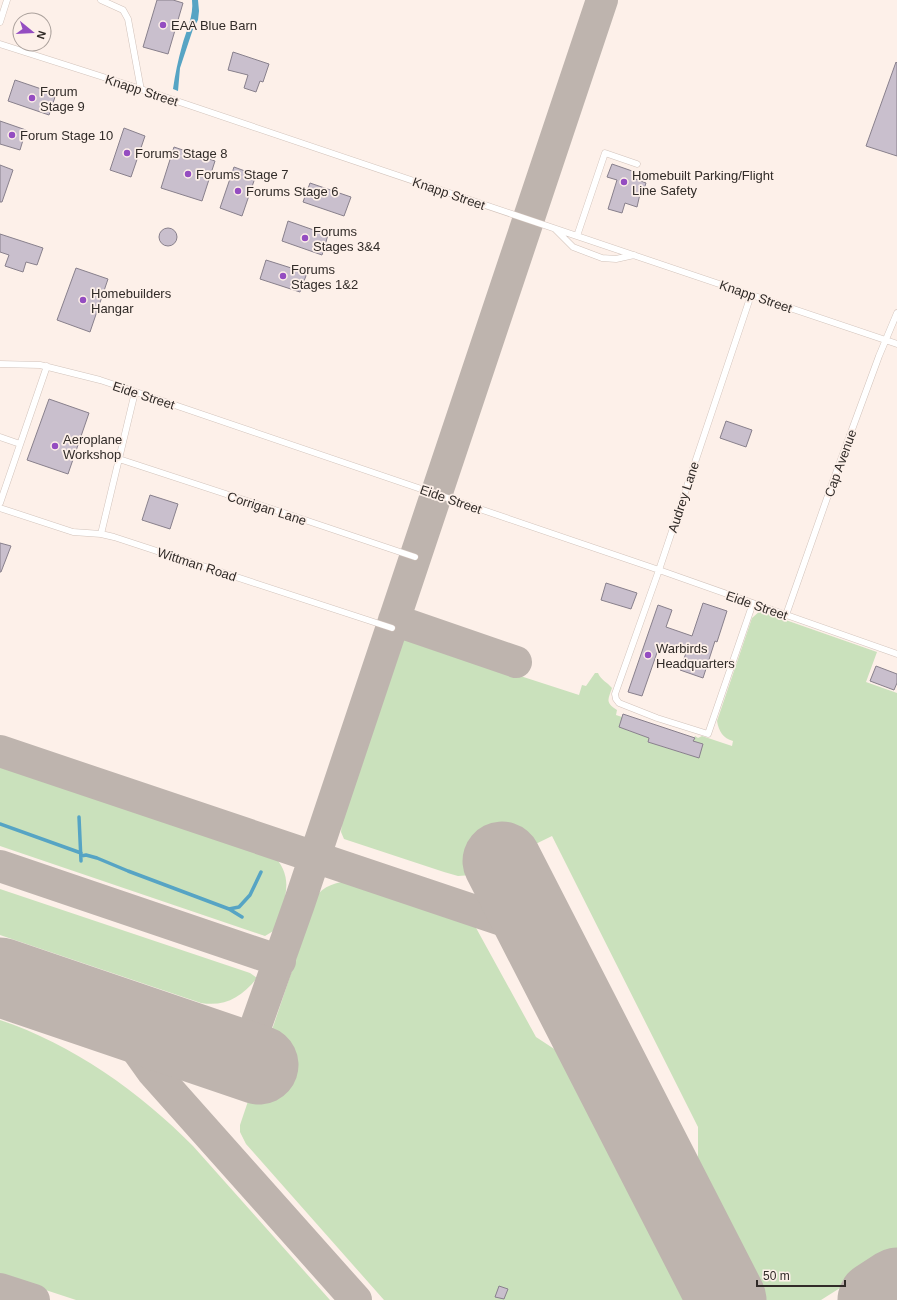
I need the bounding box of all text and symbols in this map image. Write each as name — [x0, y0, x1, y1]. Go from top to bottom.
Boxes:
north arrow — [12, 12, 52, 52]
place label: EAA Blue Barn — [171, 18, 257, 33]
marker: EAA Blue Barn — [158, 20, 168, 30]
text: N — [35, 29, 48, 41]
street label: Knapp Street — [103, 72, 181, 109]
place label: Forum Stage 9 — [40, 84, 85, 114]
marker: Forum Stage 9 — [27, 93, 37, 103]
place label: Forum Stage 10 — [20, 128, 113, 143]
marker: Forum Stage 10 — [7, 130, 17, 140]
place label: Forums Stage 8 — [135, 146, 228, 161]
marker: Forums Stage 8 — [122, 148, 132, 158]
place label: Forums Stage 7 — [196, 167, 289, 182]
place label: Homebuilt Parking/Flight Line Safety — [632, 168, 774, 198]
marker: Forums Stage 7 — [183, 169, 193, 179]
street label: Knapp Street — [411, 174, 488, 213]
marker: Homebuilt Parking/Flight Line Safety — [619, 177, 629, 187]
place label: Forums Stage 6 — [246, 184, 339, 199]
marker: Forums Stage 6 — [233, 186, 243, 196]
place label: Forums Stages 3&4 — [313, 224, 380, 254]
marker: Forums Stages 3&4 — [300, 233, 310, 243]
place label: Forums Stages 1&2 — [291, 262, 358, 292]
marker: Forums Stages 1&2 — [278, 271, 288, 281]
street label: Knapp Street — [718, 277, 795, 316]
place label: Homebuilders Hangar — [91, 286, 172, 316]
marker: Homebuilders Hangar — [78, 295, 88, 305]
street label: Eide Street — [111, 378, 177, 413]
street label: Cap Avenue — [821, 427, 860, 499]
place label: Aeroplane Workshop — [63, 432, 122, 462]
marker: Aeroplane Workshop — [50, 441, 60, 451]
street label: Audrey Lane — [665, 460, 702, 535]
street label: Eide Street — [418, 482, 484, 517]
street label: Corrigan Lane — [225, 489, 308, 528]
street label: Wittman Road — [155, 545, 238, 584]
street label: Eide Street — [724, 588, 790, 623]
place label: Warbirds Headquarters — [656, 641, 735, 671]
marker: Warbirds Headquarters — [643, 650, 653, 660]
scale bar — [757, 1262, 845, 1288]
text: 50 m — [763, 1269, 790, 1283]

